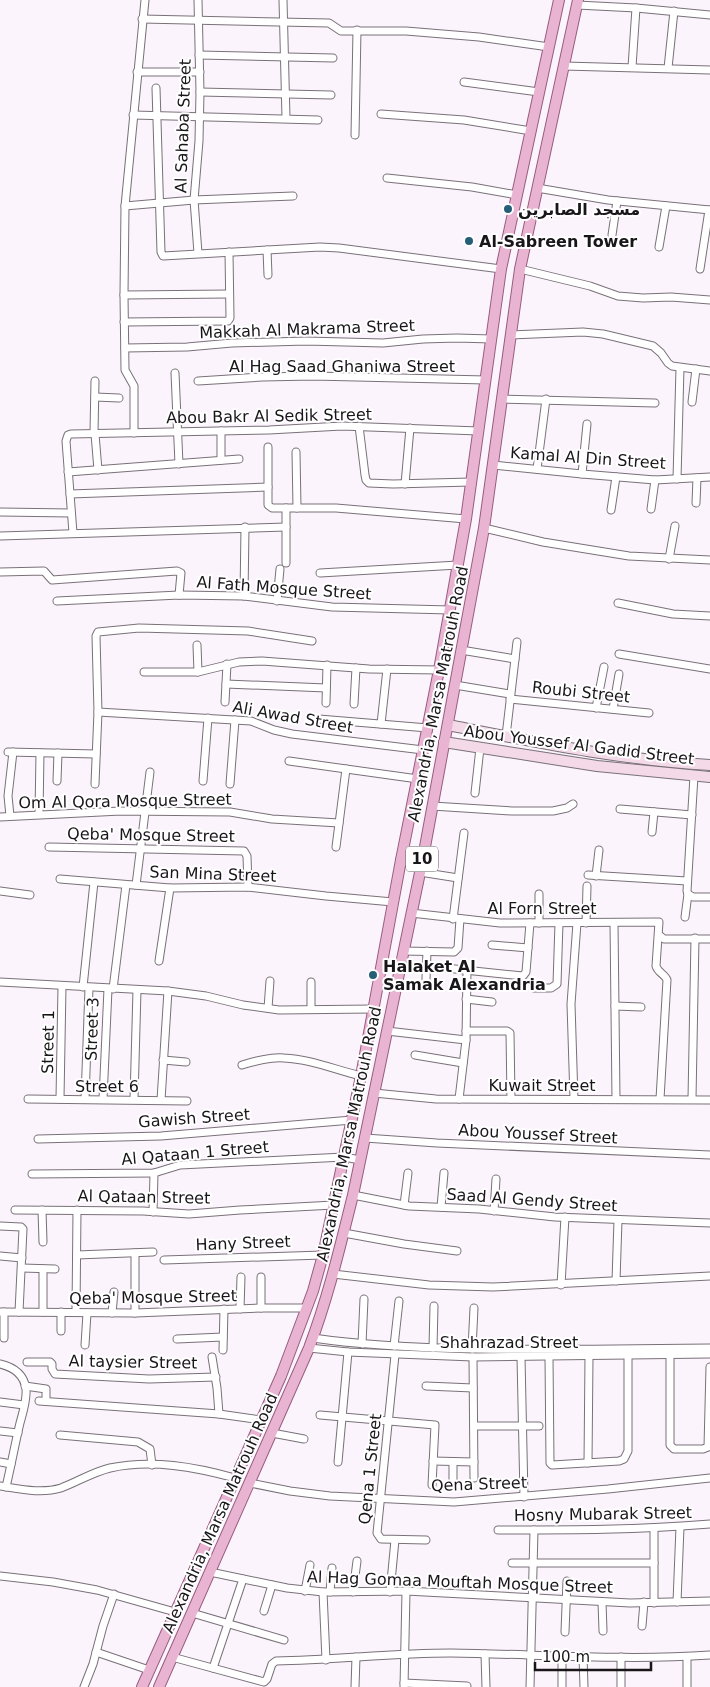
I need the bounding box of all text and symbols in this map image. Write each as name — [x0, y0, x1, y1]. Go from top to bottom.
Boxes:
street label: Al Sahaba Street — [171, 59, 195, 193]
place label: مسجد الصابرين — [518, 200, 640, 219]
marker: مسجد الصابرين — [502, 203, 514, 215]
place label: Al-Sabreen Tower — [479, 232, 637, 251]
marker: Al-Sabreen Tower — [463, 235, 475, 247]
street label: Makkah Al Makrama Street — [199, 316, 415, 342]
street label: Al Hag Saad Ghaniwa Street — [229, 357, 455, 376]
street label: Abou Bakr Al Sedik Street — [166, 405, 372, 427]
street label: Kamal Al Din Street — [510, 443, 666, 473]
street label: Alexandria, Marsa Matrouh Road — [404, 564, 472, 824]
street label: Al Fath Mosque Street — [196, 572, 372, 604]
street label: Roubi Street — [531, 677, 631, 707]
street label: Ali Awad Street — [231, 697, 355, 737]
street label: Abou Youssef Al Gadid Street — [463, 721, 695, 769]
street label: Om Al Qora Mosque Street — [18, 790, 232, 812]
street label: Qeba' Mosque Street — [67, 824, 235, 846]
road number: 10 — [406, 846, 438, 872]
street label: San Mina Street — [149, 862, 277, 886]
street label: Al Forn Street — [487, 899, 597, 918]
place label: Halaket Al Samak Alexandria — [383, 957, 546, 994]
marker: Halaket Al Samak Alexandria — [367, 969, 379, 981]
street label: Street 3 — [81, 997, 103, 1061]
street label: Alexandria, Marsa Matrouh Road — [313, 1005, 385, 1263]
street label: Street 1 — [38, 1010, 58, 1074]
street label: Kuwait Street — [488, 1076, 596, 1095]
street label: Street 6 — [75, 1077, 139, 1096]
street label: Gawish Street — [138, 1105, 250, 1131]
street label: Abou Youssef Street — [458, 1120, 618, 1148]
street label: Al Qataan 1 Street — [121, 1137, 269, 1169]
street label: Saad Al Gendy Street — [446, 1185, 618, 1215]
street label: Al Qataan Street — [78, 1186, 210, 1208]
street label: Hany Street — [195, 1232, 291, 1254]
street label: Qeba' Mosque Street — [69, 1286, 237, 1308]
street label: Shahrazad Street — [440, 1333, 578, 1352]
street label: Al taysier Street — [68, 1351, 198, 1373]
street label: Alexandria, Marsa Matrouh Road — [158, 1390, 282, 1636]
street label: Qena 1 Street — [355, 1413, 385, 1525]
street label: Qena Street — [431, 1473, 527, 1495]
street label: Hosny Mubarak Street — [514, 1503, 692, 1525]
street label: Al Hag Gomaa Mouftah Mosque Street — [307, 1567, 613, 1597]
scale bar — [535, 1640, 651, 1672]
text: 100 m — [542, 1648, 590, 1666]

